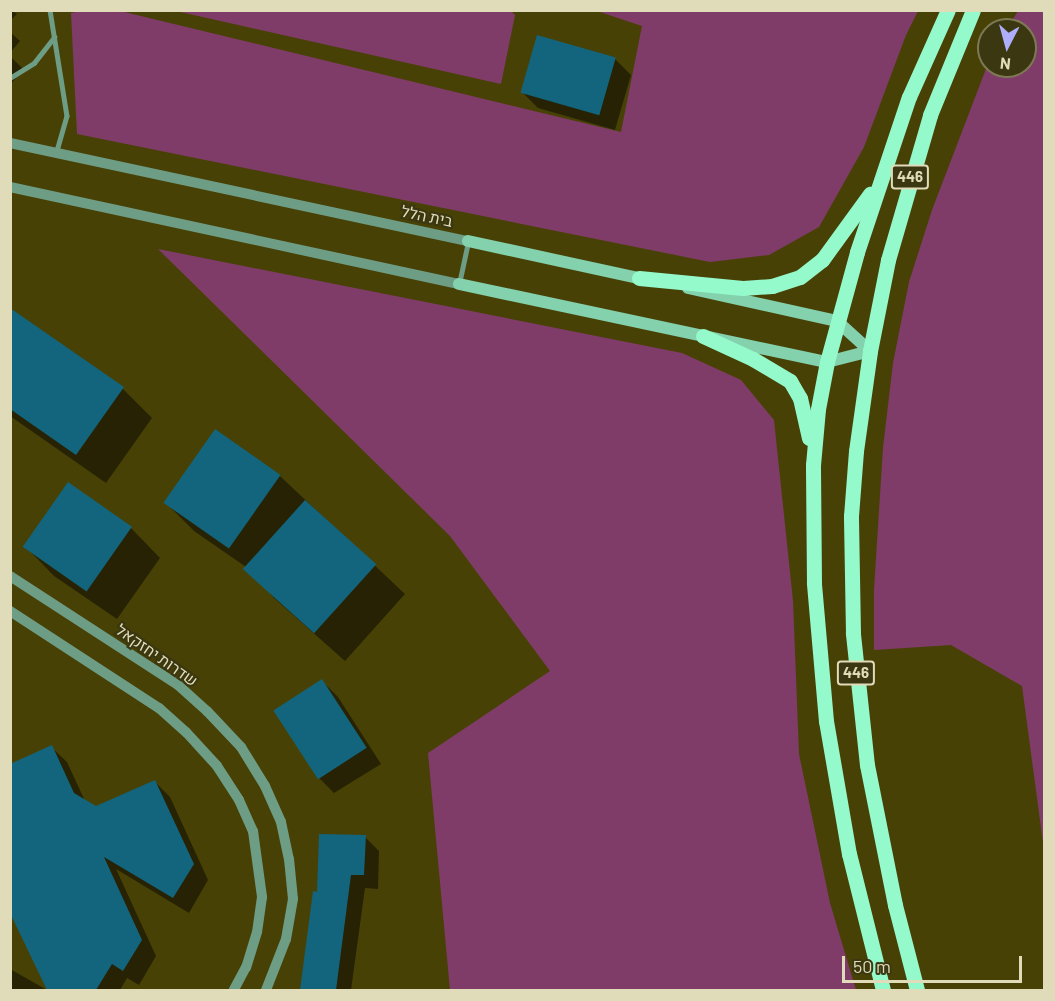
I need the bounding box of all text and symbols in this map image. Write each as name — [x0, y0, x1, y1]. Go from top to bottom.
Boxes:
north arrow — [977, 18, 1037, 78]
text: N — [999, 54, 1012, 74]
road number: 446 — [890, 165, 930, 189]
street label: בית הלל — [399, 201, 455, 231]
street label: שדרות יחזקאל — [112, 620, 202, 690]
road number: 446 — [836, 661, 876, 685]
scale bar — [845, 944, 1025, 982]
text: 50 m — [853, 955, 891, 977]

